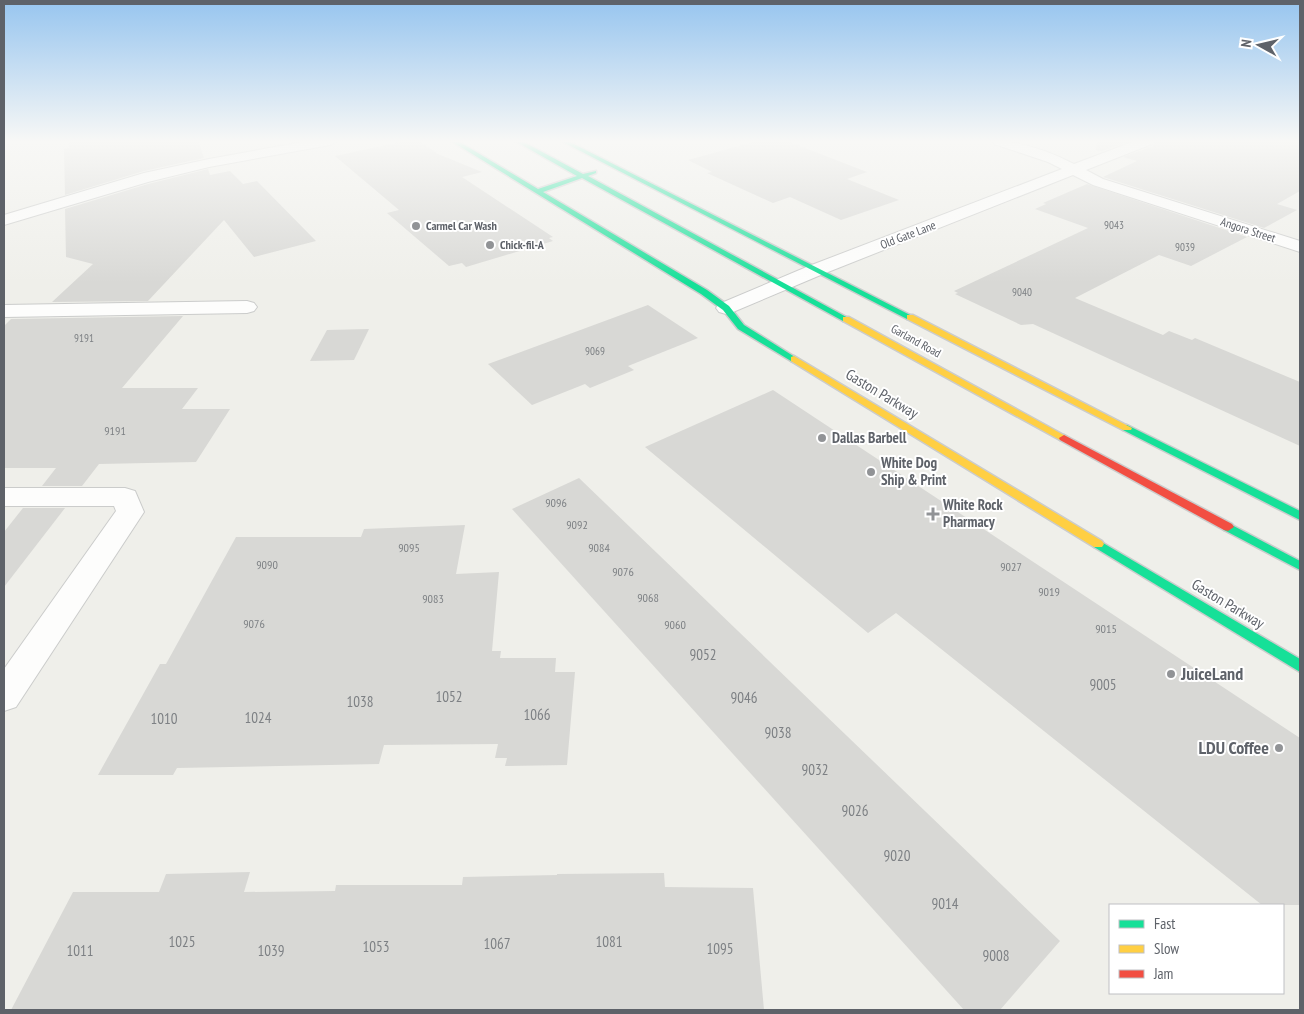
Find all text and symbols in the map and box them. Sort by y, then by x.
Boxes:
north arrow [1234,20,1284,70]
text: N [1237,38,1256,48]
street label: Angora Street [1219,214,1278,246]
street label: Old Gate Lane [878,217,938,252]
place label: Carmel Car Wash [426,218,497,233]
house number: 9043 [1104,218,1124,232]
marker: Carmel Car Wash [410,220,422,232]
place label: Chick-fil-A [500,237,545,252]
marker: Chick-fil-A [484,239,496,251]
house number: 9039 [1175,240,1195,254]
house number: 9040 [1012,285,1032,299]
street label: Garland Road [889,321,944,360]
house number: 9191 [74,331,94,345]
house number: 9069 [585,344,605,358]
street label: Gaston Parkway [842,364,922,423]
house number: 9191 [104,423,126,438]
place label: Dallas Barbell [832,428,907,447]
marker: Dallas Barbell [816,432,828,444]
place label: White Dog Ship & Print [880,453,947,489]
marker: White Dog Ship & Print [865,466,877,478]
house number: 9096 [545,495,567,510]
place label: White Rock Pharmacy [942,495,1004,531]
marker: White Rock Pharmacy [927,508,939,520]
house number: 9092 [566,517,588,532]
house number: 9095 [398,540,420,555]
house number: 9084 [588,540,610,555]
house number: 9090 [256,557,278,572]
house number: 9027 [1000,559,1022,574]
house number: 9076 [612,564,634,579]
street label: Gaston Parkway [1188,574,1268,633]
house number: 9019 [1038,584,1060,599]
house number: 9068 [637,590,659,605]
house number: 9083 [422,591,444,606]
house number: 9076 [243,616,265,631]
house number: 9060 [664,617,686,632]
house number: 9015 [1095,621,1117,636]
house number: 9052 [689,645,717,664]
place label: JuiceLand [1180,662,1243,685]
marker: JuiceLand [1165,668,1177,680]
house number: 9005 [1089,675,1117,694]
house number: 1052 [435,687,463,706]
house number: 9046 [730,688,758,707]
house number: 1038 [346,692,374,711]
house number: 1066 [523,705,551,724]
house number: 1024 [244,708,272,727]
house number: 1010 [150,709,178,728]
house number: 9038 [764,723,792,742]
place label: LDU Coffee [1198,736,1269,759]
marker: LDU Coffee [1273,742,1285,754]
house number: 9032 [801,760,829,779]
house number: 9026 [841,801,869,820]
house number: 9020 [883,846,911,865]
house number: 9014 [931,894,959,913]
legend [1109,904,1284,994]
text: Fast [1154,914,1175,933]
house number: 1025 [168,932,196,951]
house number: 1081 [595,932,623,951]
house number: 1067 [483,934,511,953]
house number: 1053 [362,937,390,956]
house number: 1095 [706,939,734,958]
text: Slow [1154,939,1179,958]
house number: 1011 [66,941,94,960]
house number: 1039 [257,941,285,960]
house number: 9008 [982,946,1010,965]
text: Jam [1153,964,1173,983]

